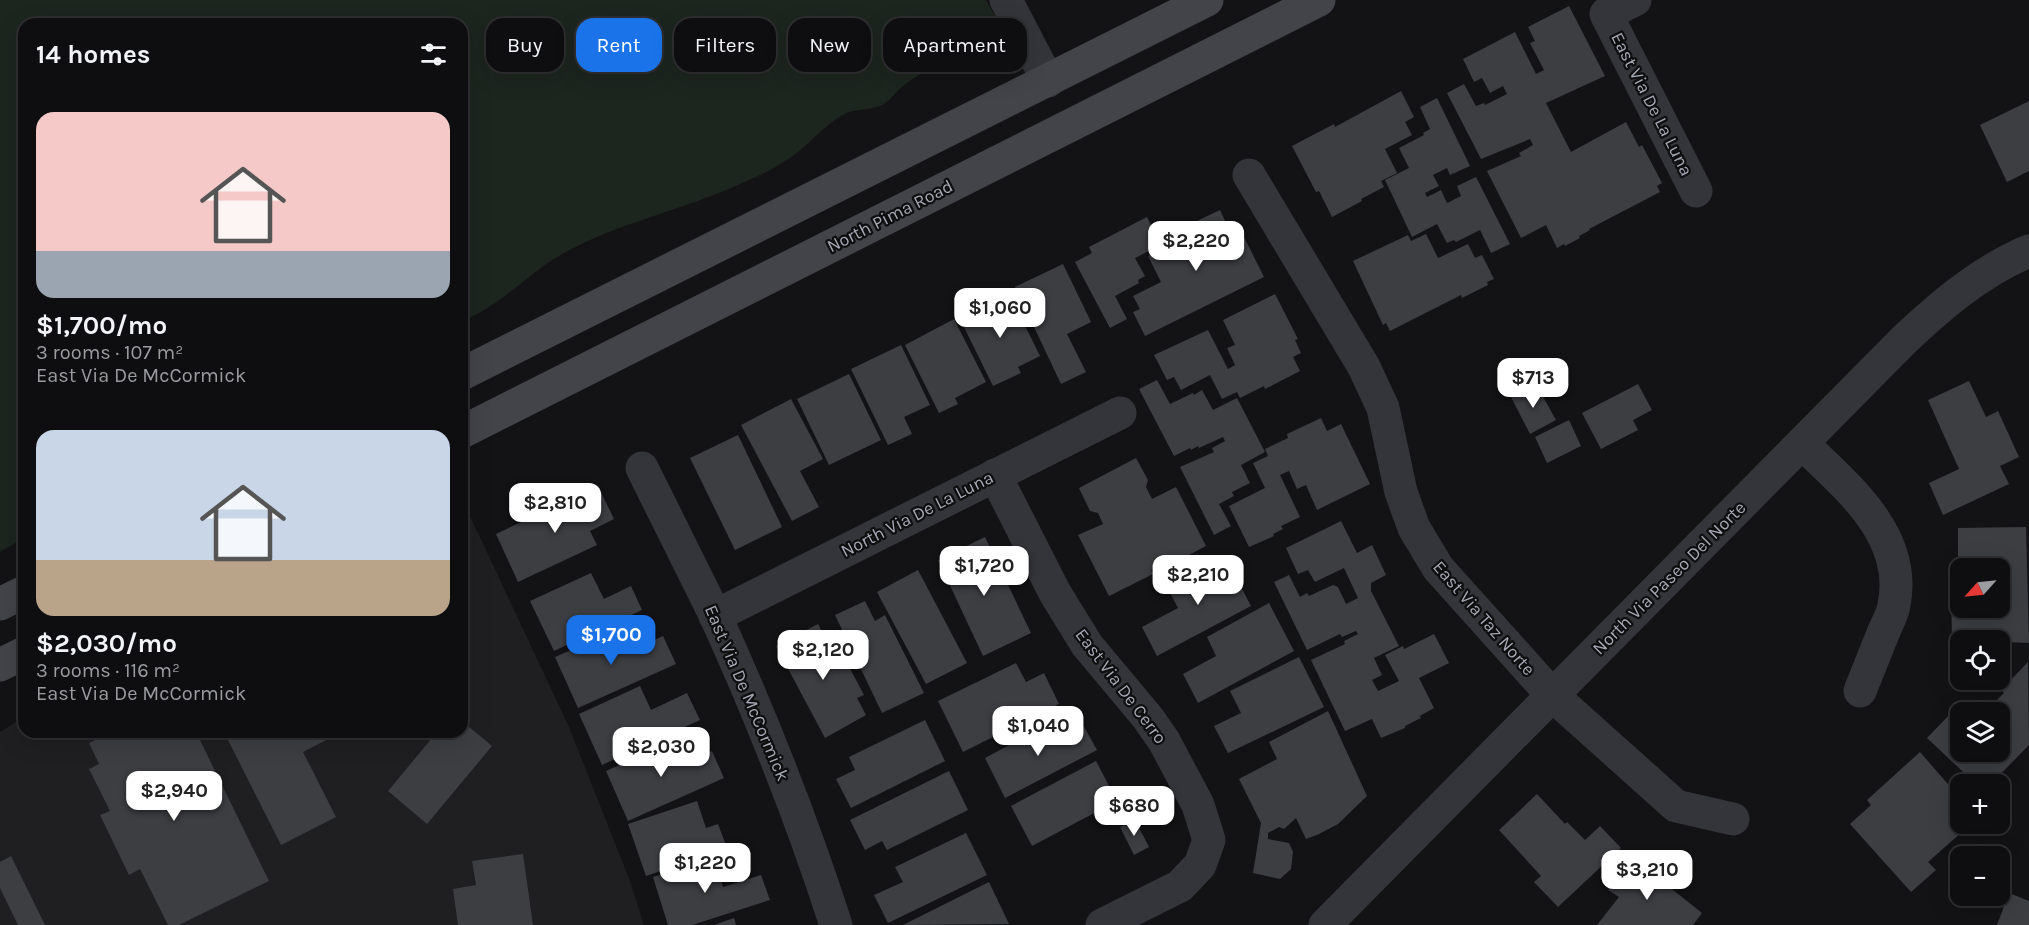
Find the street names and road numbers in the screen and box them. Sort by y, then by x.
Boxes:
street label: East Via De La Luna [1606,28,1698,180]
street label: North Pima Road [823,175,957,257]
street label: North Via De La Luna [837,466,997,562]
street label: North Via Paseo Del Norte [1588,497,1750,659]
street label: East Via Taz Norte [1428,556,1540,680]
street label: East Via De McCormick [700,602,794,784]
street label: East Via De Cerro [1070,624,1172,748]

